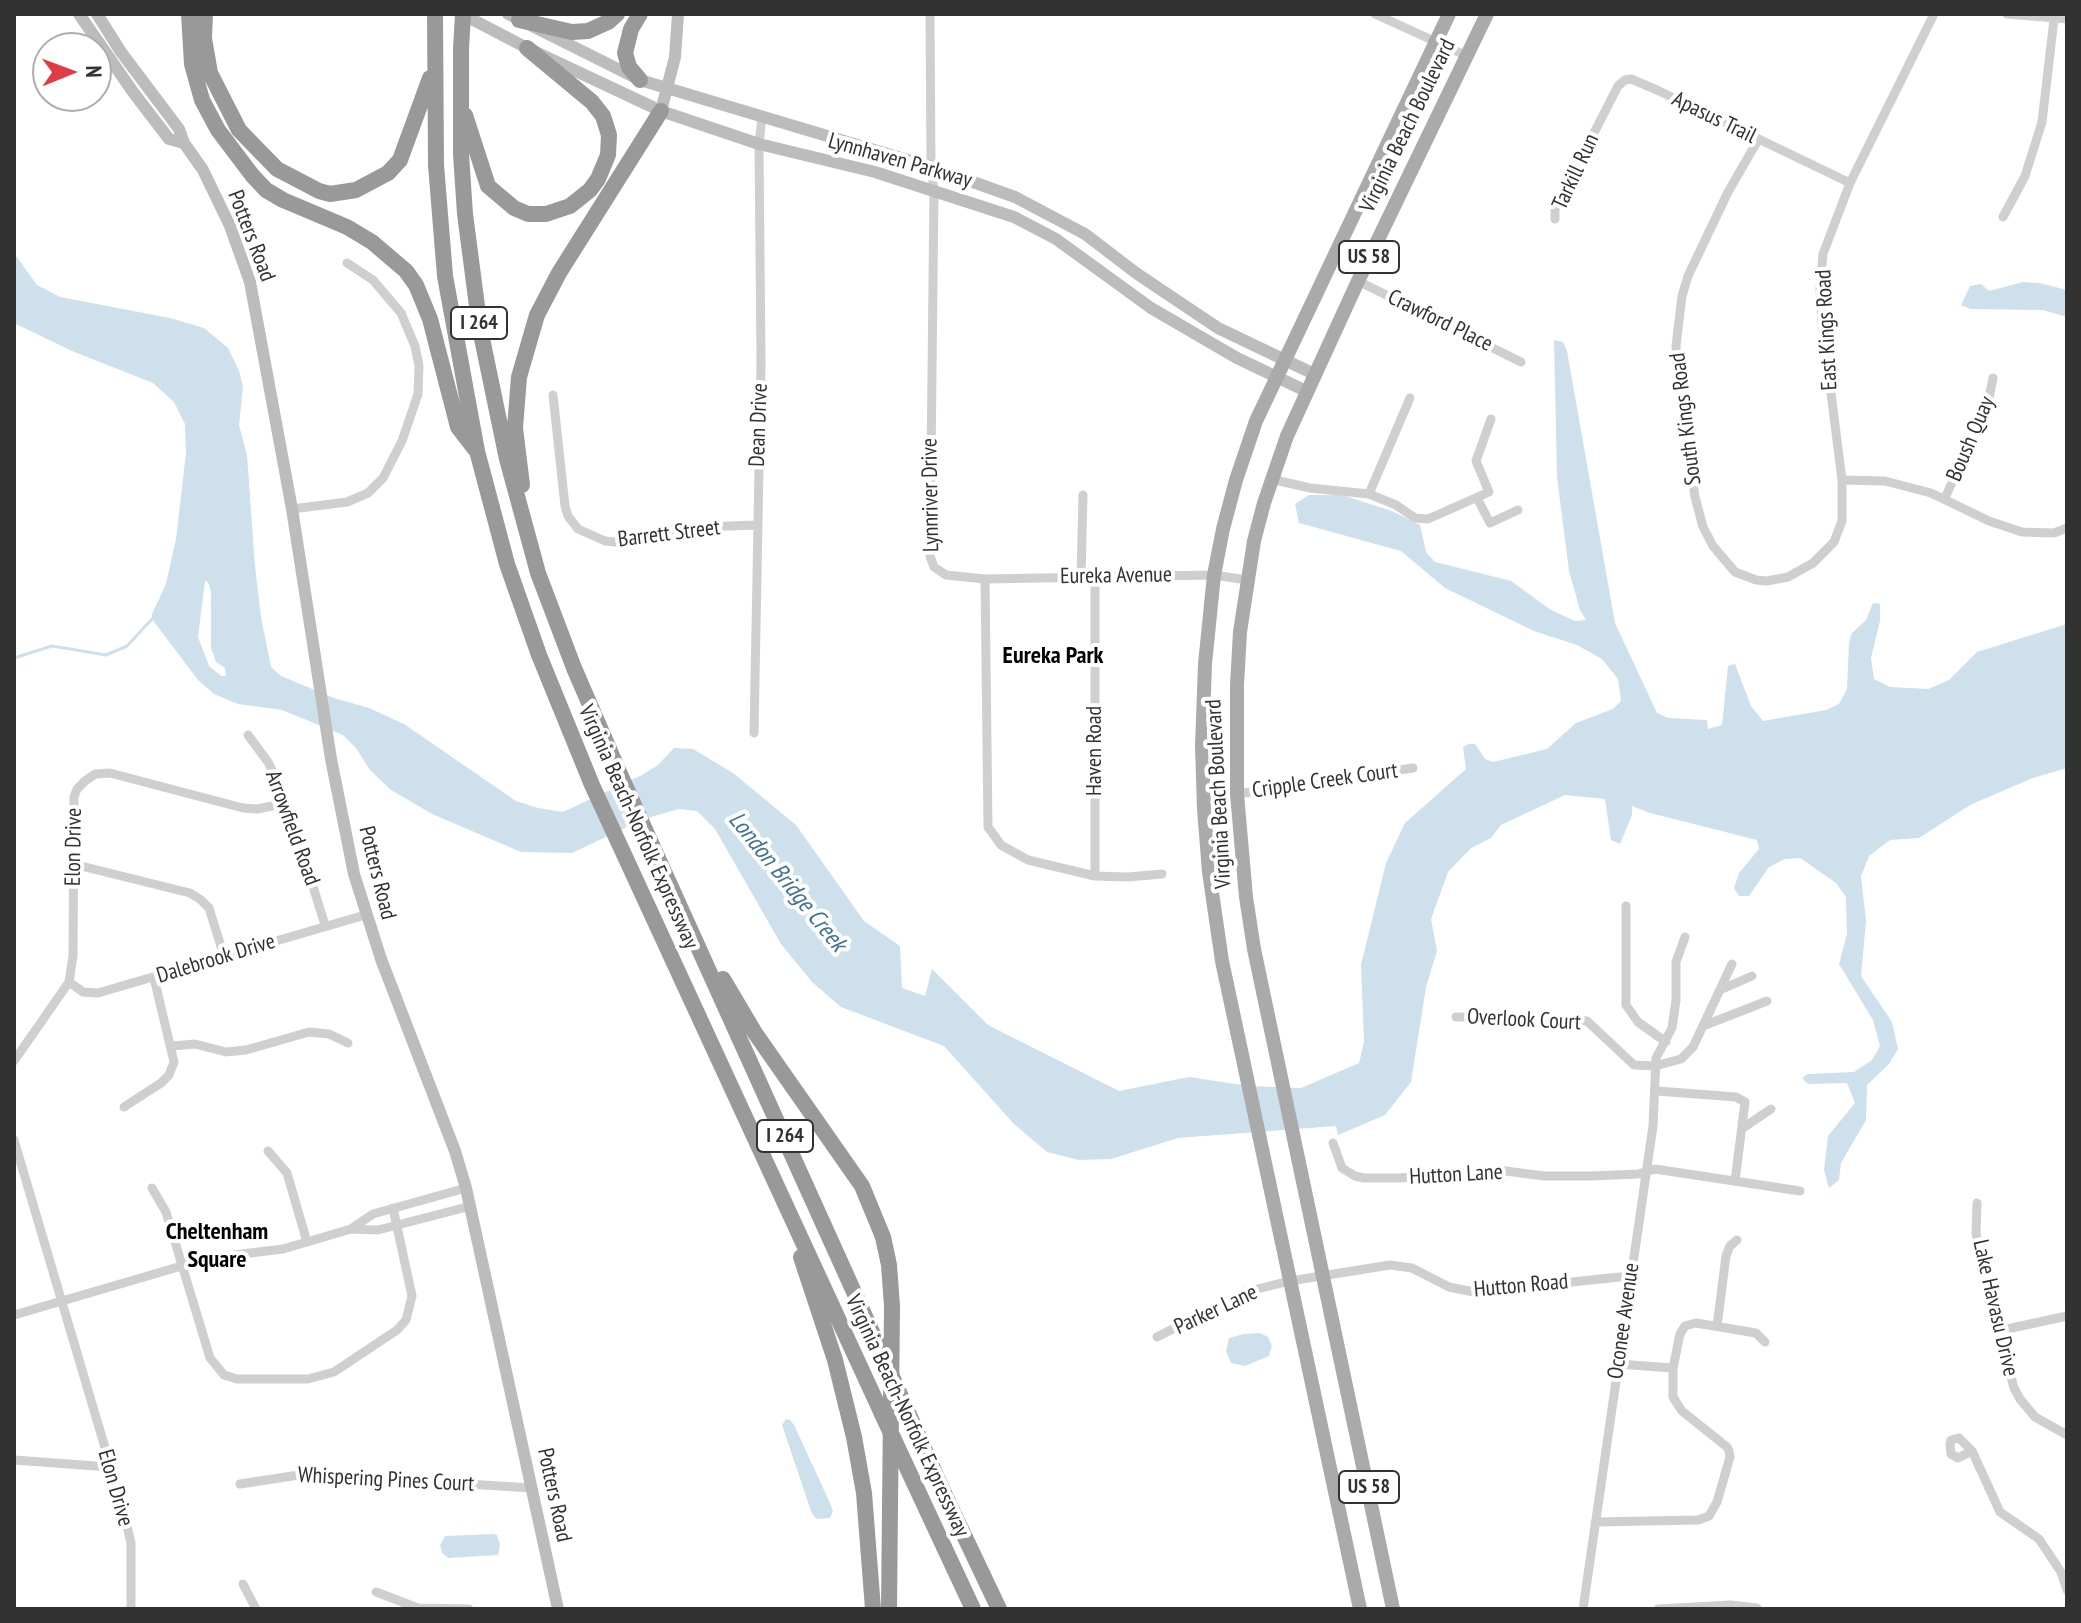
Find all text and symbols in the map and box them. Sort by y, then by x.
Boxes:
north arrow [32,32,112,112]
street label: Virginia Beach Boulevard [1355,35,1461,217]
text: N [80,65,108,78]
street label: Apasus Trail [1668,86,1760,150]
street label: Lynnhaven Parkway [825,128,975,194]
street label: Tarkill Run [1547,130,1605,214]
street label: Potters Road [222,187,280,285]
road number: US 58 [1339,241,1399,273]
street label: East Kings Road [1811,269,1843,391]
street label: Crawford Place [1383,284,1497,358]
road number: I 264 [451,307,507,339]
street label: South Kings Road [1665,351,1707,487]
street label: Dean Drive [744,383,774,467]
street label: Boush Quay [1941,392,2001,486]
street label: Lynnriver Drive [917,438,945,552]
street label: Barrett Street [616,515,722,553]
street label: Eureka Avenue [1060,562,1172,590]
district label: Eureka Park [1003,642,1103,670]
street label: Virginia Beach Boulevard [1201,699,1237,889]
street label: Virginia Beach-Norfolk Expressway [572,701,704,953]
street label: Haven Road [1082,706,1108,796]
street label: Cripple Creek Court [1251,758,1399,804]
street label: Arrowfield Road [259,767,325,889]
water label: London Bridge Creek [722,806,852,958]
street label: Elon Drive [60,808,88,886]
street label: Potters Road [353,823,401,923]
street label: Dalebrook Drive [154,928,278,990]
street label: Overlook Court [1466,1004,1582,1036]
road number: I 264 [757,1120,813,1152]
street label: Hutton Lane [1409,1159,1503,1191]
district label: Cheltenham Square [166,1218,268,1274]
street label: Lake Havasu Drive [1966,1237,2024,1379]
street label: Oconee Avenue [1603,1261,1645,1381]
street label: Hutton Road [1473,1269,1569,1303]
street label: Parker Lane [1170,1279,1262,1341]
street label: Virginia Beach-Norfolk Expressway [839,1291,975,1541]
street label: Potters Road [531,1446,577,1544]
street label: Elon Drive [92,1447,138,1529]
street label: Whispering Pines Court [297,1462,475,1498]
road number: US 58 [1339,1471,1399,1503]

